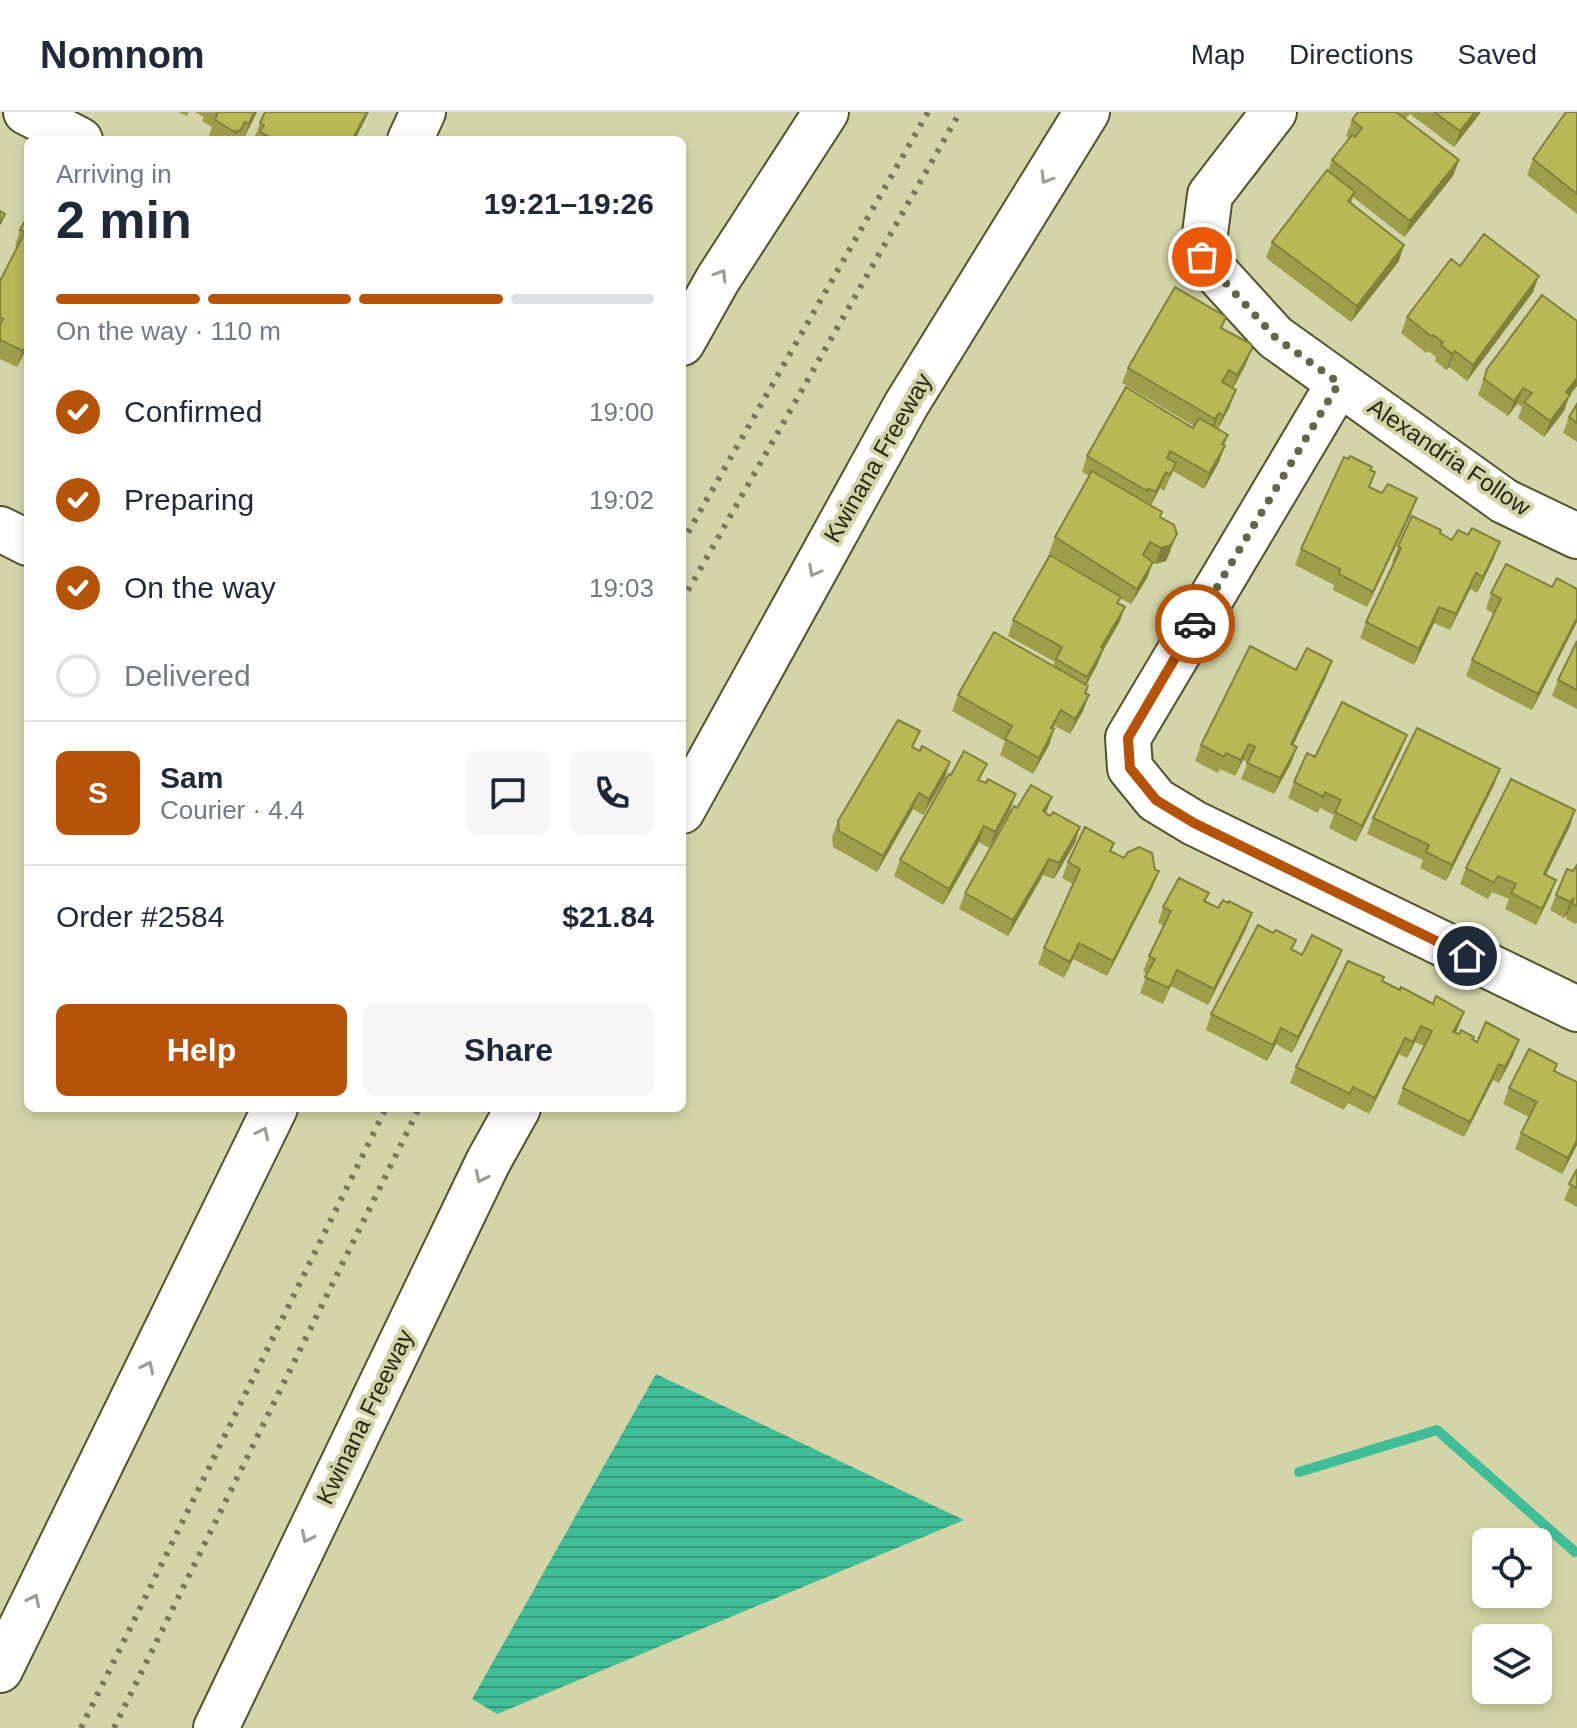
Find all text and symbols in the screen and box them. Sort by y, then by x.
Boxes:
text: Nomnom [40,34,205,76]
text: Map [1191,39,1245,70]
text: Directions [1289,39,1414,70]
text: Saved [1458,39,1537,70]
text: Arriving in [56,159,172,189]
one-way arrow [1040,169,1056,184]
text: 19:21–19:26 [484,187,654,220]
text: 2 min [56,191,192,249]
pin [1168,223,1236,291]
icon: bag [1180,235,1224,279]
one-way arrow [711,269,726,284]
text: On the way · 110 m [56,316,281,346]
street label: Kwinana Freeway [818,368,937,547]
icon: check [56,390,100,434]
street label: Alexandria Follow [1363,392,1536,521]
text: Confirmed [124,395,262,428]
text: 19:00 [589,397,654,427]
icon: check [56,478,100,522]
text: Preparing [124,483,254,516]
text: 19:02 [589,485,654,515]
one-way arrow [809,563,824,577]
icon: check [56,566,100,610]
text: On the way [124,571,276,604]
text: 19:03 [589,573,654,603]
courier [1155,584,1235,664]
icon: car [1173,602,1217,646]
text: Delivered [124,659,251,692]
button: chat [466,751,550,835]
button: phone [570,751,654,835]
text: Sam [160,761,223,794]
text: S [88,776,108,809]
text: Courier · 4.4 [160,795,305,825]
text: Order #2584 [56,900,224,933]
text: $21.84 [562,900,654,933]
pin [1433,922,1501,990]
icon: home [1445,934,1489,978]
button: Help [56,1004,347,1096]
button: Share [363,1004,654,1096]
one-way arrow [253,1127,269,1141]
one-way arrow [475,1168,491,1183]
street label: Kwinana Freeway [311,1325,418,1508]
one-way arrow [139,1360,154,1375]
map controls [1472,1528,1552,1704]
button: locate [1472,1528,1552,1608]
one-way arrow [301,1529,317,1543]
one-way arrow [24,1594,40,1609]
button: layers [1472,1624,1552,1704]

